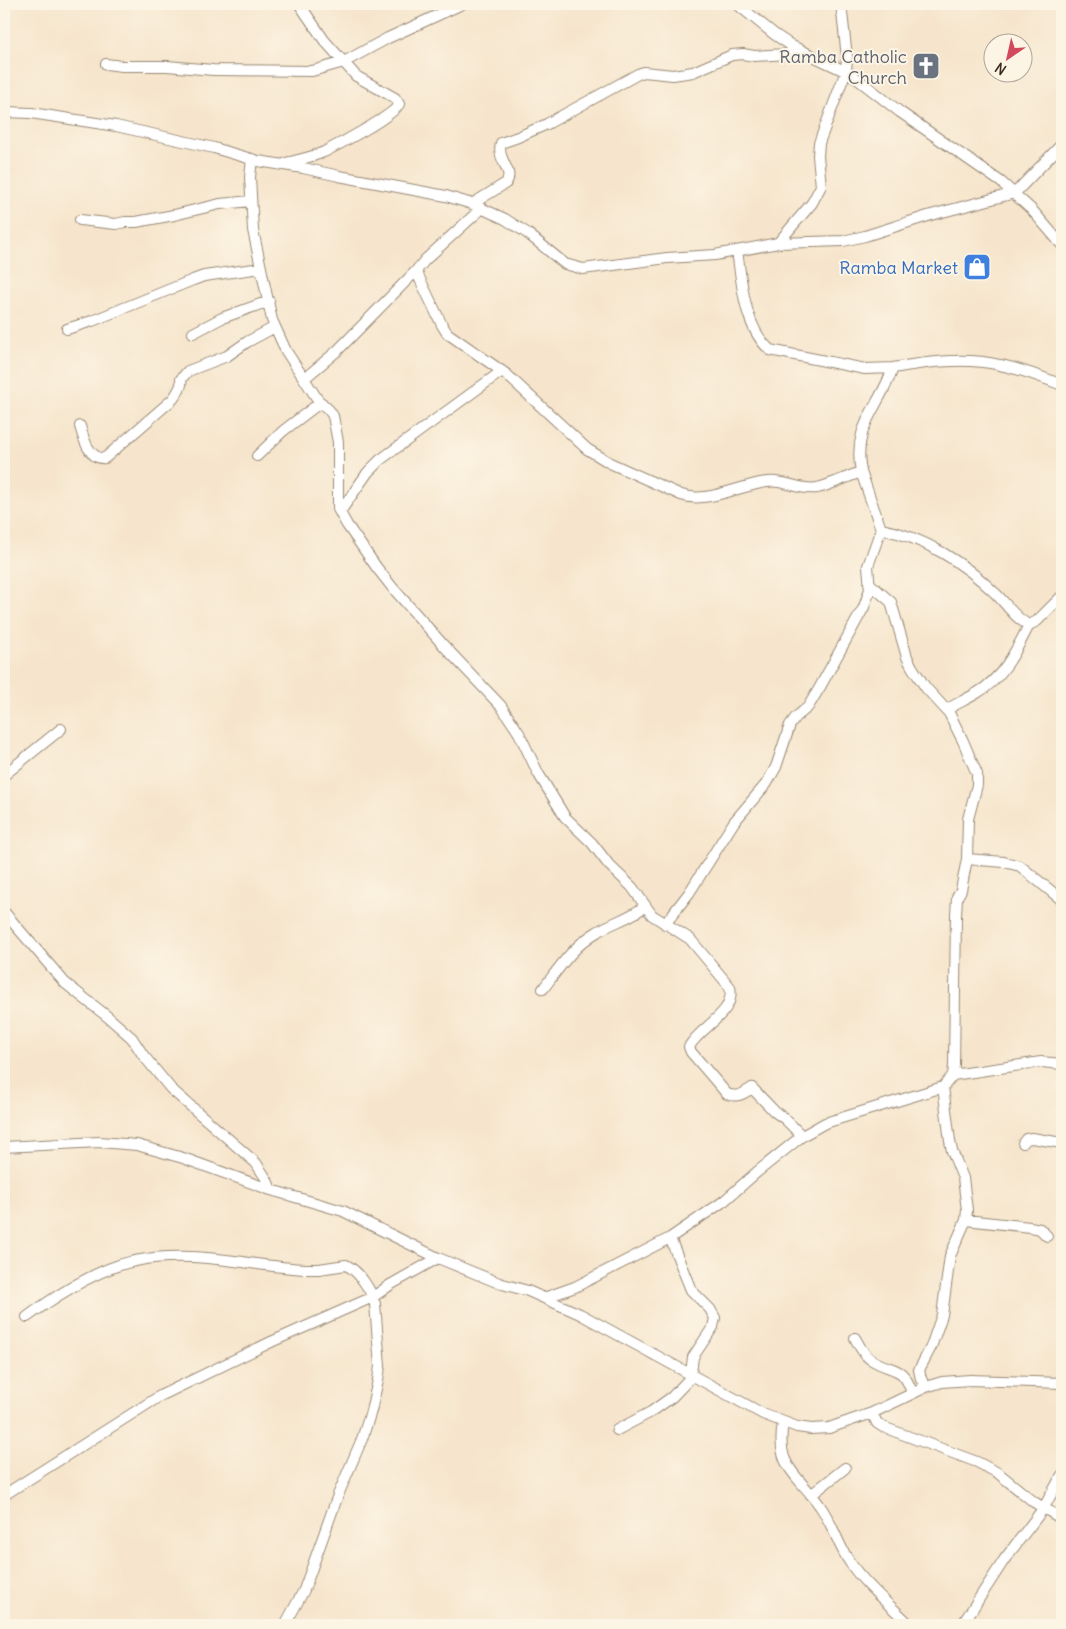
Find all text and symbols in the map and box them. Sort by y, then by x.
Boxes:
north arrow [984,32,1034,82]
place label: Ramba Catholic Church [779,45,907,89]
church icon: Ramba Catholic Church [911,51,941,81]
text: N [992,59,1010,79]
shop icon: Ramba Market [962,252,992,282]
place label: Ramba Market [839,256,958,279]

